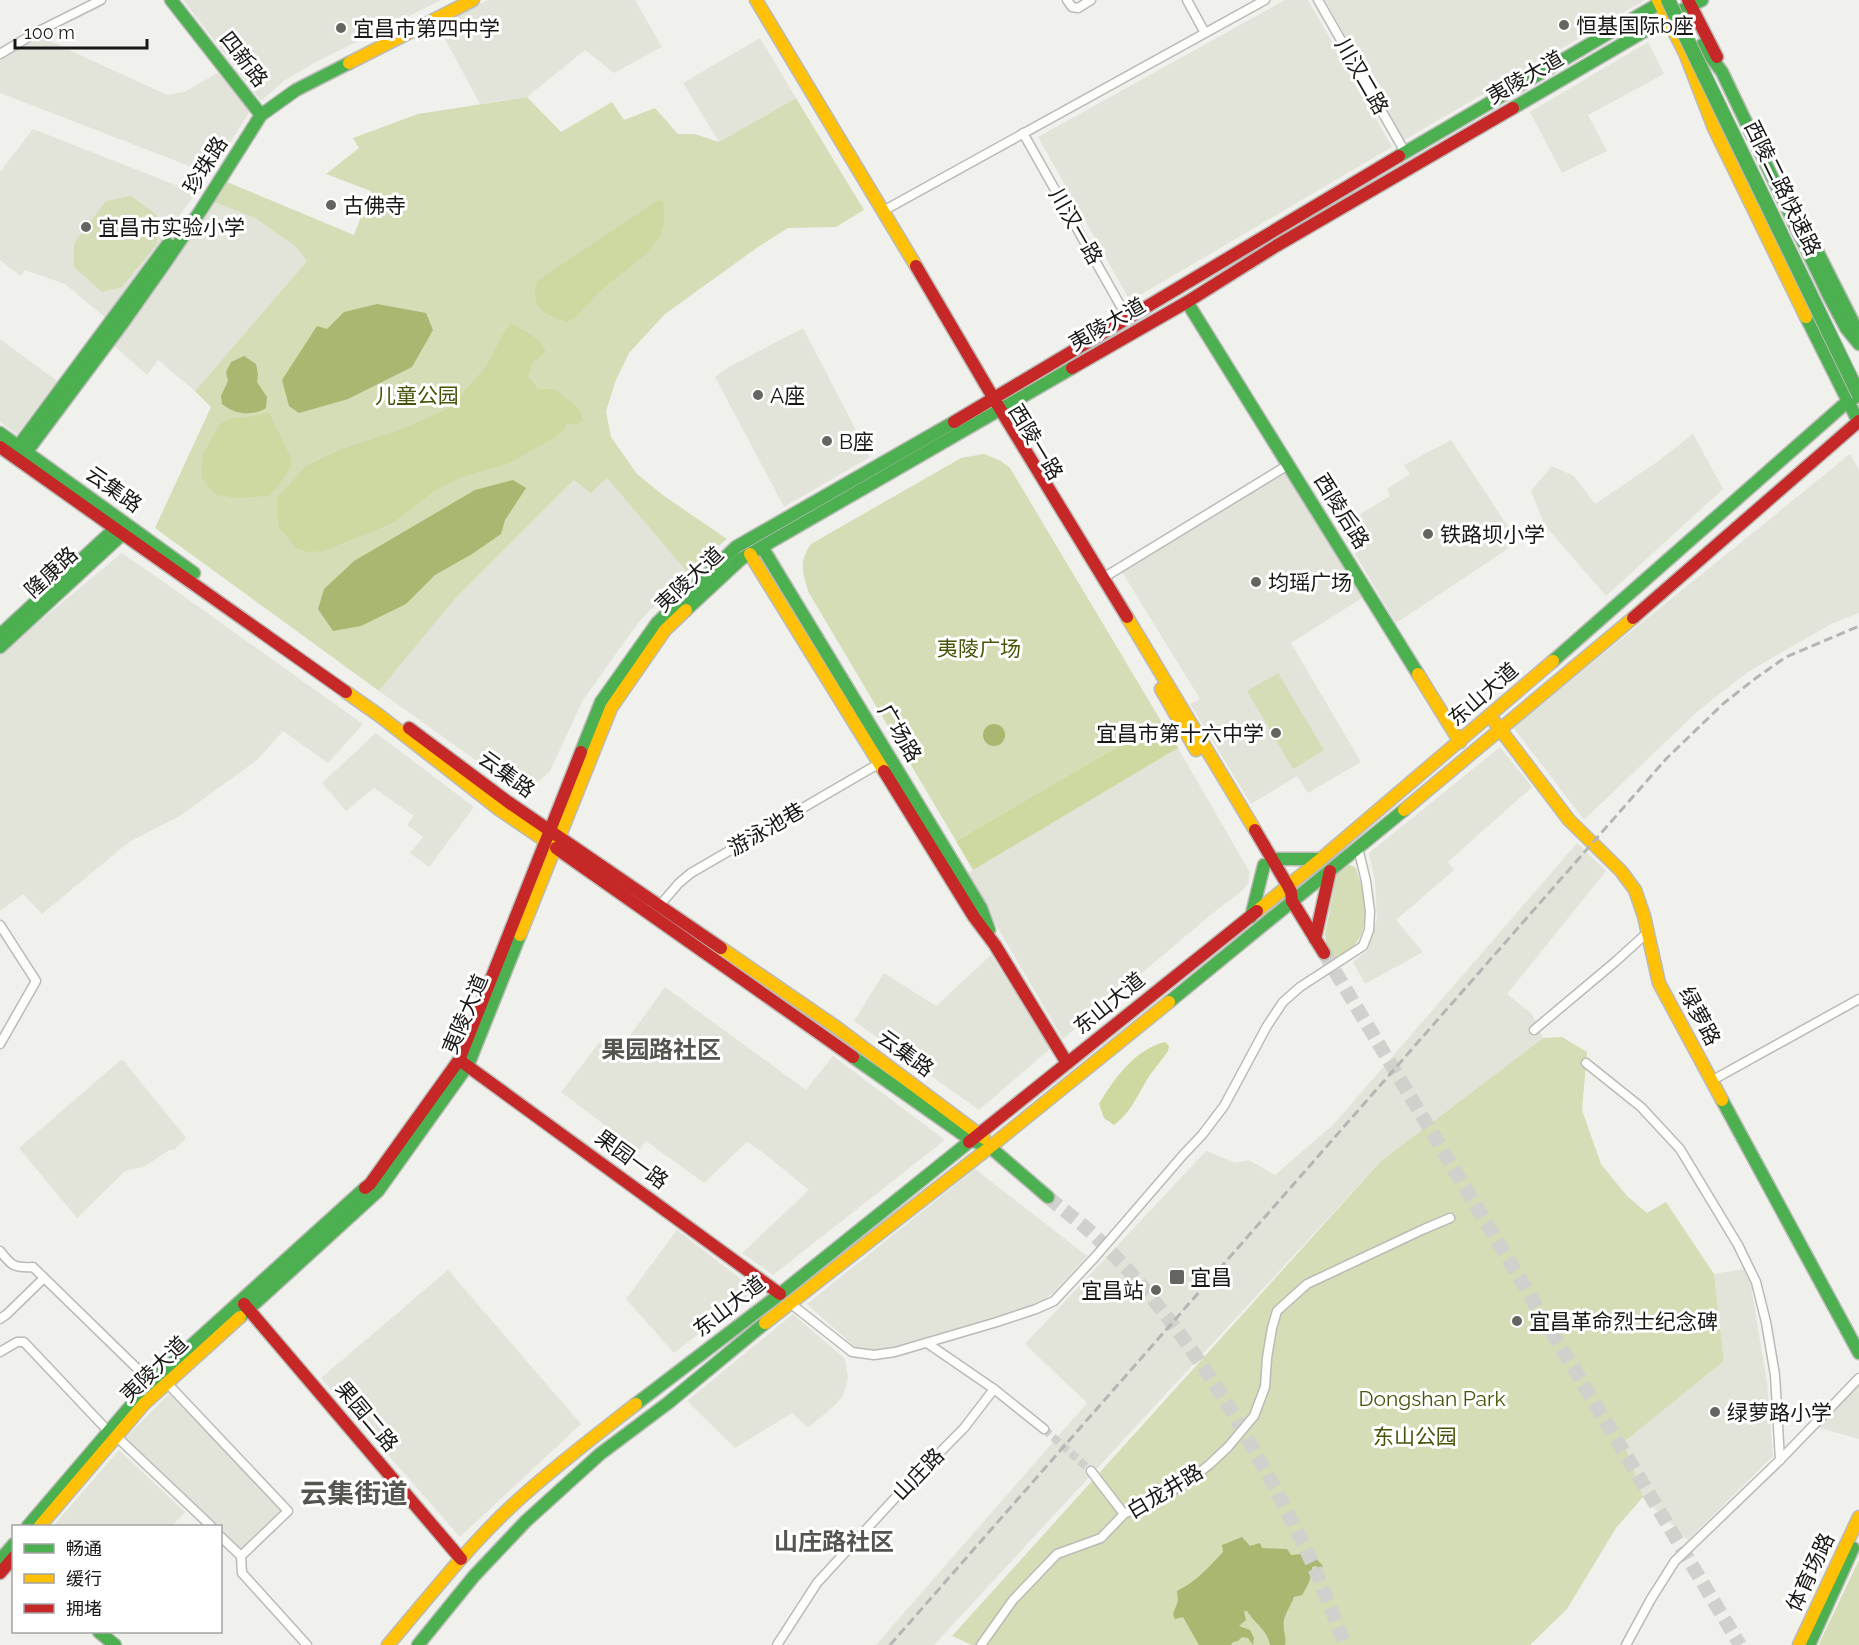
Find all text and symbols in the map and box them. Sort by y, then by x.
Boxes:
scale bar [15,12,147,50]
place label: 恒基国际b座 [1576,13,1694,38]
place label: 宜昌市第四中学 [353,16,500,41]
marker: 恒基国际b座 [1557,18,1571,32]
marker: 宜昌市第四中学 [334,21,348,35]
text: 100 m [24,22,75,43]
street label: 四新路 [215,26,273,92]
street label: 川汉二路 [1330,33,1394,119]
street label: 夷陵大道 [1482,45,1568,109]
street label: 西陵二路快速路 [1740,116,1826,260]
street label: 珍珠路 [178,132,232,198]
street label: 川汉一路 [1044,183,1108,269]
place label: 古佛寺 [343,193,406,218]
marker: 古佛寺 [324,198,338,212]
place label: 宜昌市实验小学 [98,215,245,240]
marker: 宜昌市实验小学 [79,220,93,234]
street label: 夷陵大道 [1064,292,1150,356]
park label: 儿童公园 [375,383,459,408]
place label: A座 [770,383,805,408]
marker: A座 [751,388,765,402]
street label: 西陵一路 [1004,400,1068,484]
place label: B座 [839,429,874,454]
marker: B座 [820,434,834,448]
street label: 云集路 [81,461,147,517]
street label: 西陵后路 [1309,469,1375,553]
place label: 铁路坝小学 [1440,522,1545,547]
marker: 铁路坝小学 [1421,527,1435,541]
street label: 隆康路 [19,541,83,603]
street label: 夷陵大道 [650,541,728,617]
place label: 均瑶广场 [1268,570,1352,595]
marker: 均瑶广场 [1249,575,1263,589]
park label: 夷陵广场 [937,636,1021,661]
street label: 东山大道 [1443,657,1523,731]
street label: 广场路 [873,700,927,766]
place label: 宜昌市第十六中学 [1096,721,1264,746]
marker: 宜昌市第十六中学 [1269,726,1283,740]
street label: 云集路 [474,745,540,803]
street label: 游泳池巷 [723,797,809,861]
street label: 东山大道 [1068,967,1150,1039]
street label: 夷陵大道 [437,970,493,1058]
street label: 绿萝路 [1674,982,1726,1050]
street label: 云集路 [873,1024,939,1082]
district label: 果园路社区 [601,1035,721,1064]
street label: 果园一路 [591,1124,673,1194]
place label: 宜昌 [1190,1265,1232,1290]
marker: 宜昌 [1168,1268,1186,1286]
street label: 东山大道 [688,1270,770,1342]
place label: 宜昌站 [1081,1278,1144,1303]
marker: 宜昌站 [1149,1283,1163,1297]
place label: 宜昌革命烈士纪念碑 [1529,1309,1718,1334]
marker: 宜昌革命烈士纪念碑 [1510,1314,1524,1328]
street label: 夷陵大道 [115,1331,193,1407]
street label: 果园二路 [330,1376,404,1456]
park label: Dongshan Park [1358,1386,1506,1411]
place label: 绿萝路小学 [1727,1400,1832,1425]
marker: 绿萝路小学 [1708,1405,1722,1419]
park label: 东山公园 [1373,1424,1457,1449]
street label: 山庄路 [887,1443,949,1505]
street label: 白龙井路 [1123,1459,1207,1523]
district label: 云集街道 [300,1478,408,1509]
legend [12,1525,222,1633]
district label: 山庄路社区 [774,1527,894,1556]
street label: 体育场路 [1781,1529,1839,1615]
text: 畅通 [66,1538,102,1559]
text: 缓行 [66,1568,102,1589]
text: 拥堵 [66,1598,102,1619]

